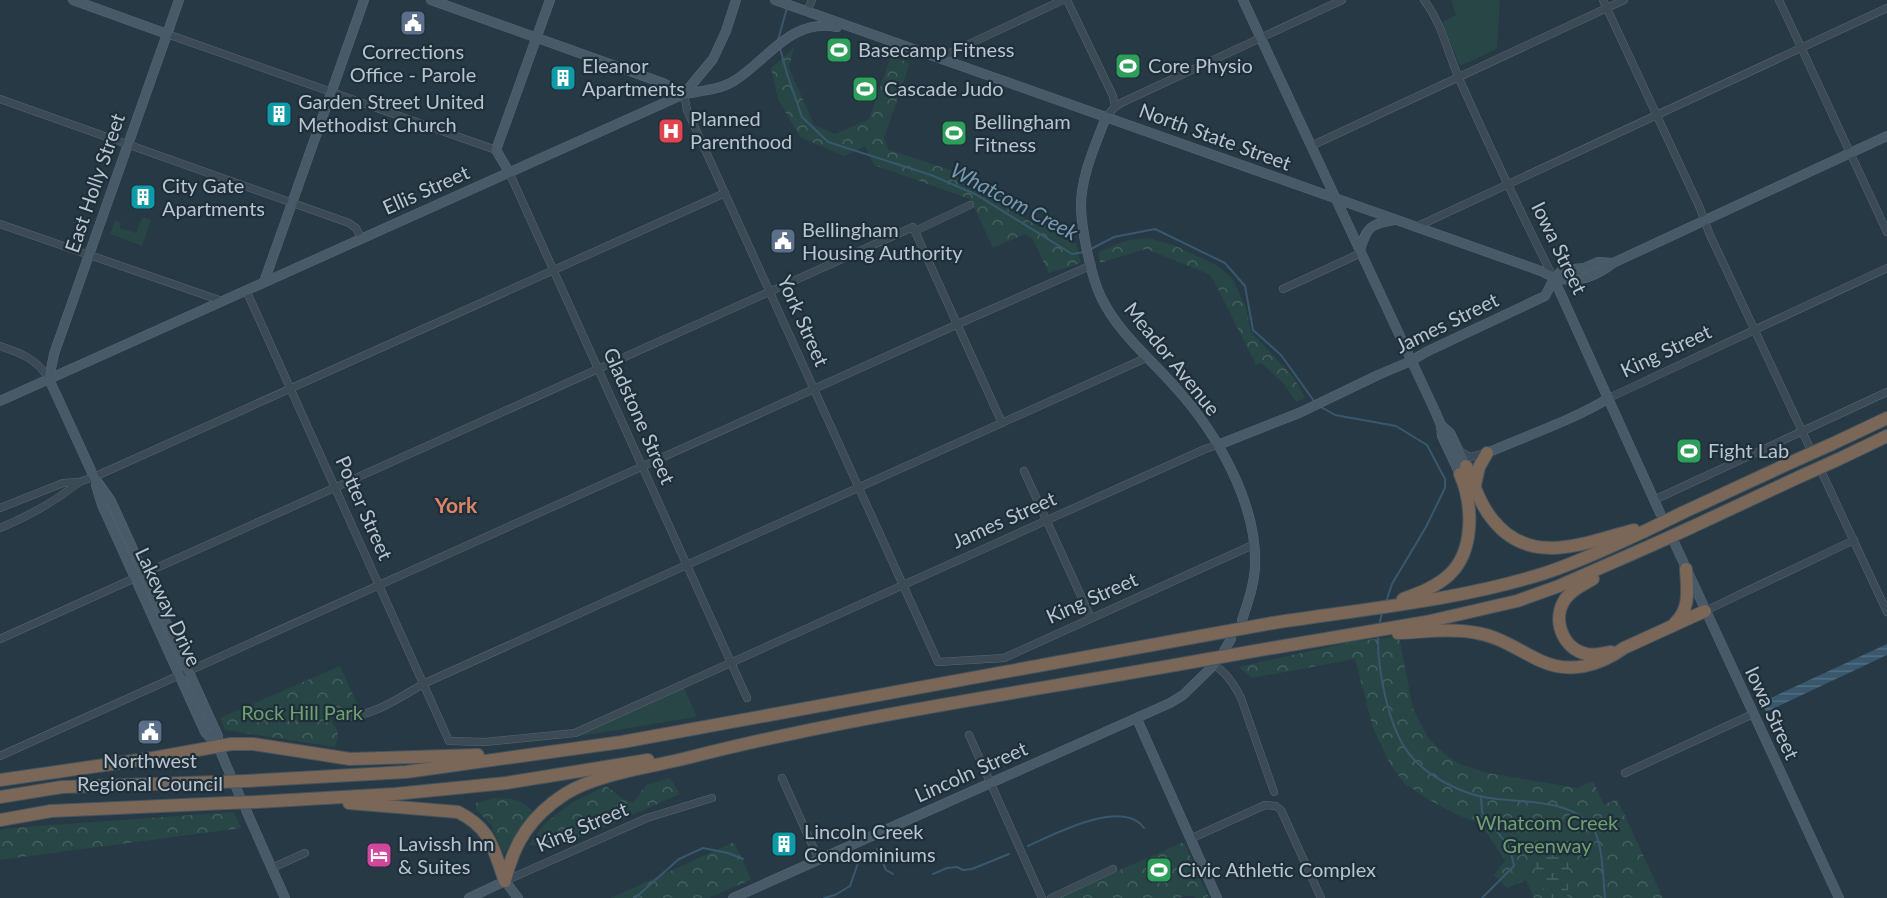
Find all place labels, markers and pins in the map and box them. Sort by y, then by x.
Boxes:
public building icon: Corrections Office - Parole [398,8,428,38]
sports icon: Basecamp Fitness [824,35,854,65]
place label: Basecamp Fitness [858,37,1014,61]
place label: Corrections Office - Parole [350,39,476,86]
sports icon: Core Physio [1113,51,1143,81]
place label: Eleanor Apartments [582,53,685,100]
place label: Core Physio [1148,53,1253,77]
building icon: Eleanor Apartments [548,63,578,93]
sports icon: Cascade Judo [850,74,880,104]
place label: Cascade Judo [884,76,1004,100]
place label: Garden Street United Methodist Church [298,89,484,136]
building icon: Garden Street United Methodist Church [264,99,294,129]
place label: Planned Parenthood [690,106,792,153]
place label: Bellingham Fitness [974,109,1071,156]
hospital icon: Planned Parenthood [656,116,686,146]
sports icon: Bellingham Fitness [939,118,969,148]
place label: City Gate Apartments [162,173,265,220]
building icon: City Gate Apartments [128,182,158,212]
place label: Bellingham Housing Authority [802,217,963,264]
public building icon: Bellingham Housing Authority [768,226,798,256]
sports icon: Fight Lab [1674,436,1704,466]
place label: Fight Lab [1708,438,1789,462]
public building icon: Northwest Regional Council [135,717,165,747]
place label: Northwest Regional Council [77,748,223,795]
place label: Lincoln Creek Condominiums [804,819,936,866]
building icon: Lincoln Creek Condominiums [769,829,799,859]
place label: Lavissh Inn & Suites [398,831,495,878]
hotel icon: Lavissh Inn & Suites [364,840,394,870]
sports icon: Civic Athletic Complex [1144,855,1174,885]
place label: Civic Athletic Complex [1178,857,1376,881]

